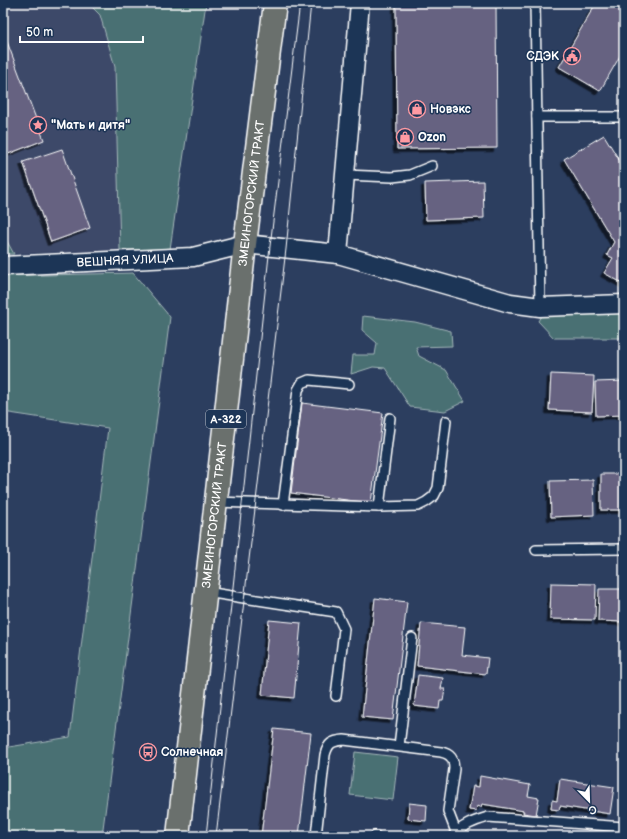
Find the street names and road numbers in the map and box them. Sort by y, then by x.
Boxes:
street label: ЗМЕИНОГОРСКИЙ ТРАКТ [236,119,268,267]
street label: ВЕШНЯЯ УЛИЦА [76,251,174,271]
road number: А-322 [206,410,246,428]
street label: ЗМЕИНОГОРСКИЙ ТРАКТ [199,441,231,589]

